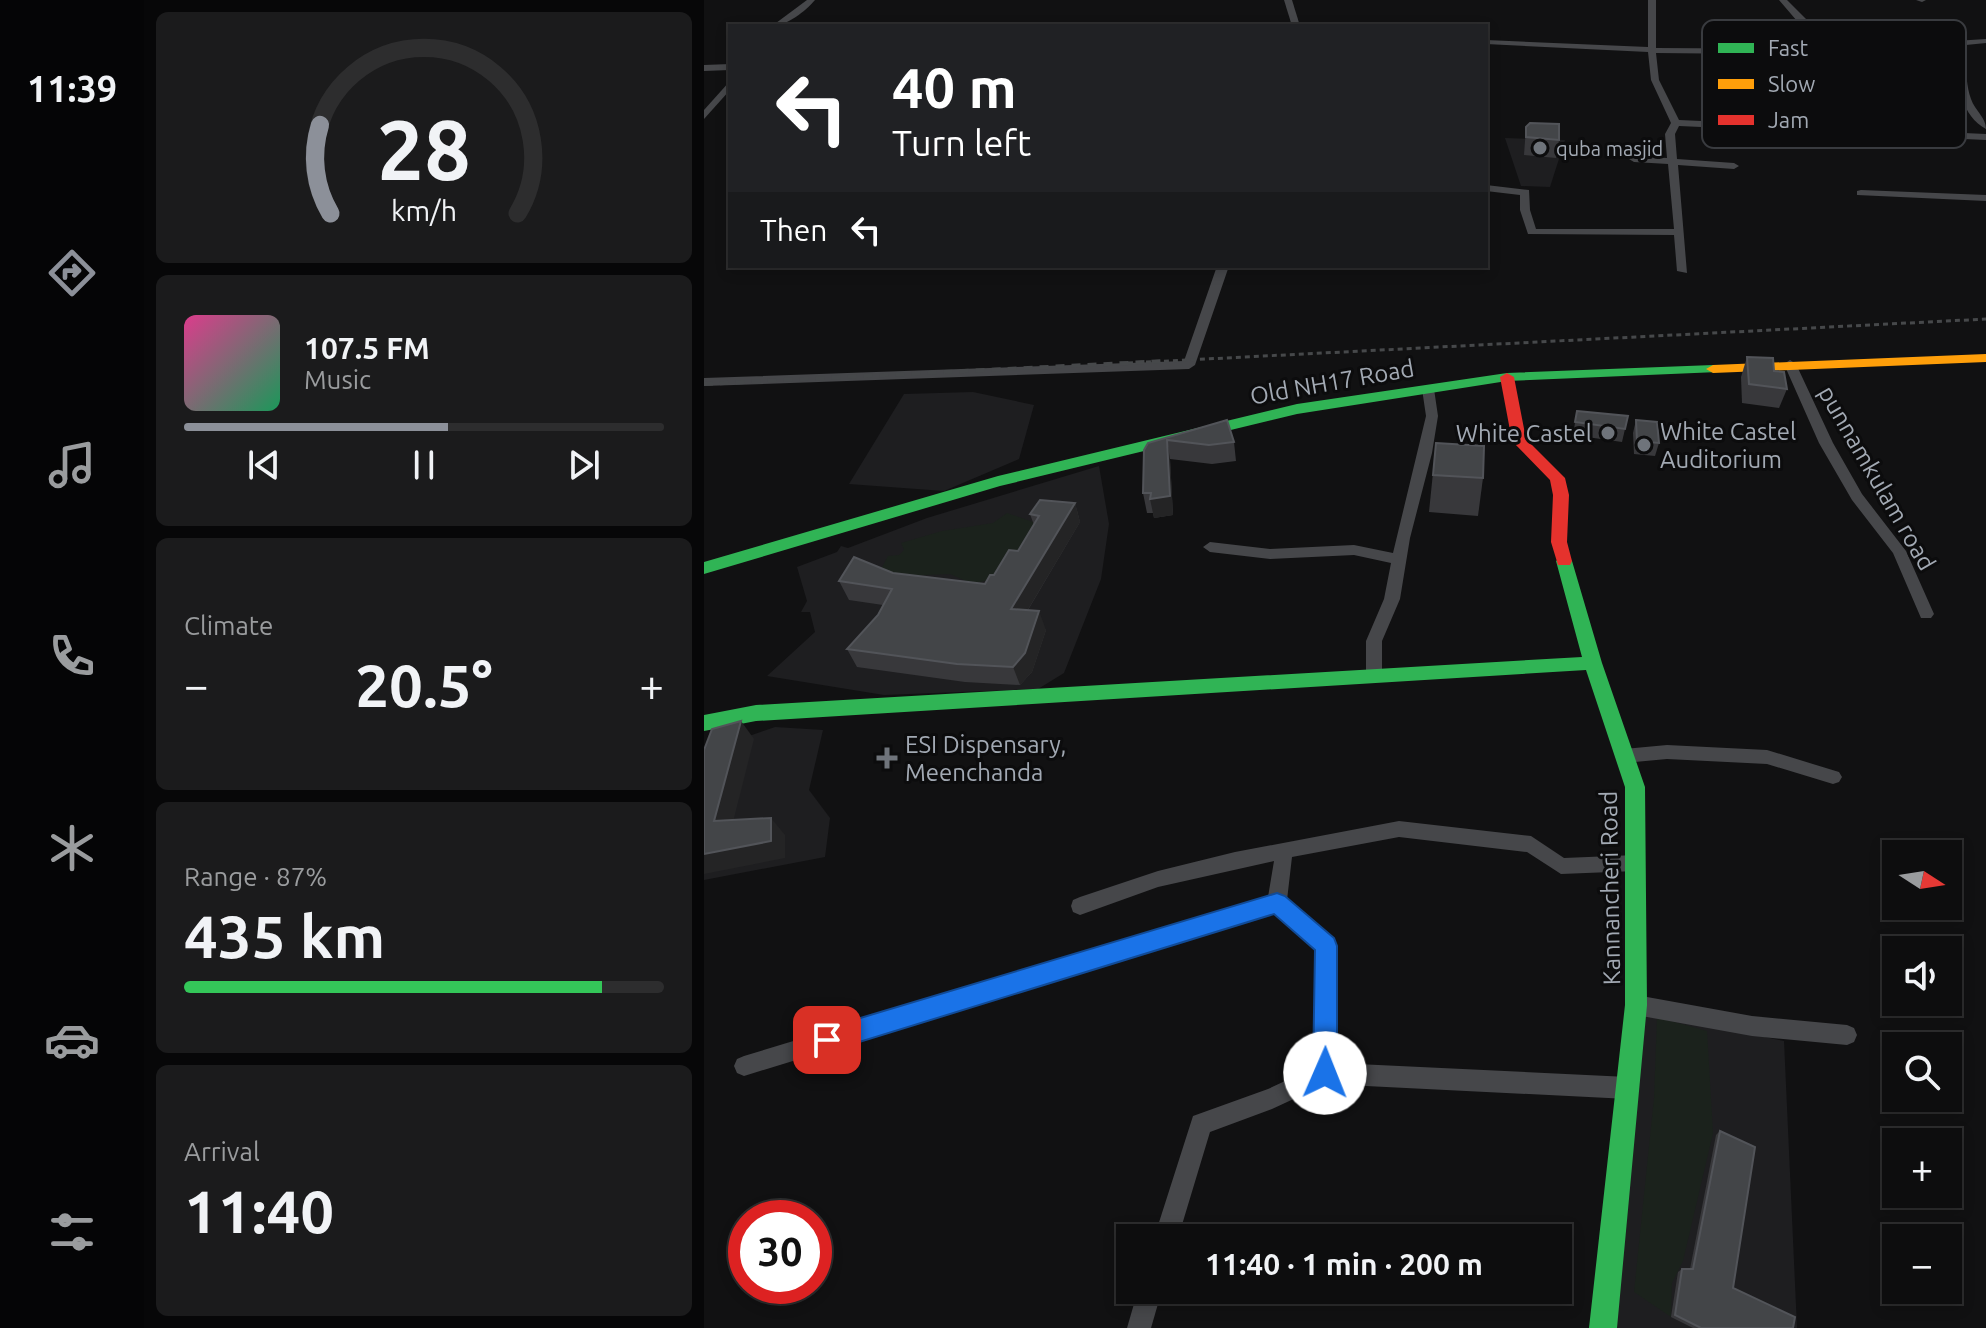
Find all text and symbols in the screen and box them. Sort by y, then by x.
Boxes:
legend [1702,20,1966,148]
text: Fast [1768,35,1809,60]
icon: left [760,56,864,160]
text: 40 m [892,56,1017,119]
text: 11:39 [27,68,117,109]
text: Slow [1768,71,1815,96]
text: 28 [377,101,471,195]
text: Jam [1768,107,1809,132]
text: Turn left [892,122,1031,163]
place label: quba masjid [1556,137,1663,160]
marker: quba masjid [1531,139,1549,157]
text: km/h [391,194,457,226]
icon: left [844,208,888,252]
text: Then [760,213,828,247]
icon: directions [44,245,100,301]
text: 107.5 FM [304,331,430,365]
street label: Old NH17 Road [1248,354,1416,410]
text: Music [304,365,371,394]
street label: punnamkulam road [1813,381,1941,575]
place label: White Castel Auditorium [1660,418,1796,473]
place label: White Castel [1456,420,1592,447]
marker: White Castel [1599,424,1617,442]
marker: White Castel Auditorium [1635,436,1653,454]
icon: music [44,437,100,493]
icon: previous [242,443,286,487]
icon: pause [402,443,446,487]
icon: next [562,443,606,487]
text: Climate [184,611,273,640]
icon: phone [44,628,100,684]
text: 20.5° [355,651,493,718]
text: − [184,660,209,709]
text: + [639,660,664,709]
place label: ESI Dispensary, Meenchanda [905,731,1066,786]
marker: ESI Dispensary, Meenchanda [876,747,898,769]
street label: Kannancheri Road [1595,791,1625,985]
icon: climate [44,820,100,876]
north arrow [1882,840,1962,920]
map controls [1882,840,1962,1304]
text: Range · 87% [184,862,327,891]
text: 435 km [184,902,385,969]
button: sound [1882,936,1962,1016]
pin [793,1006,861,1074]
icon: car [44,1012,100,1068]
icon: arrive [805,1018,849,1062]
position arrow [1283,1031,1367,1115]
button: search [1882,1032,1962,1112]
button: + [1882,1128,1962,1208]
text: Arrival [184,1137,260,1166]
text: 11:40 [184,1177,334,1244]
speed limit sign: 30 [728,1200,832,1304]
icon: filters [44,1204,100,1260]
button: − [1882,1224,1962,1304]
text: 11:40 · 1 min · 200 m [1205,1247,1483,1281]

